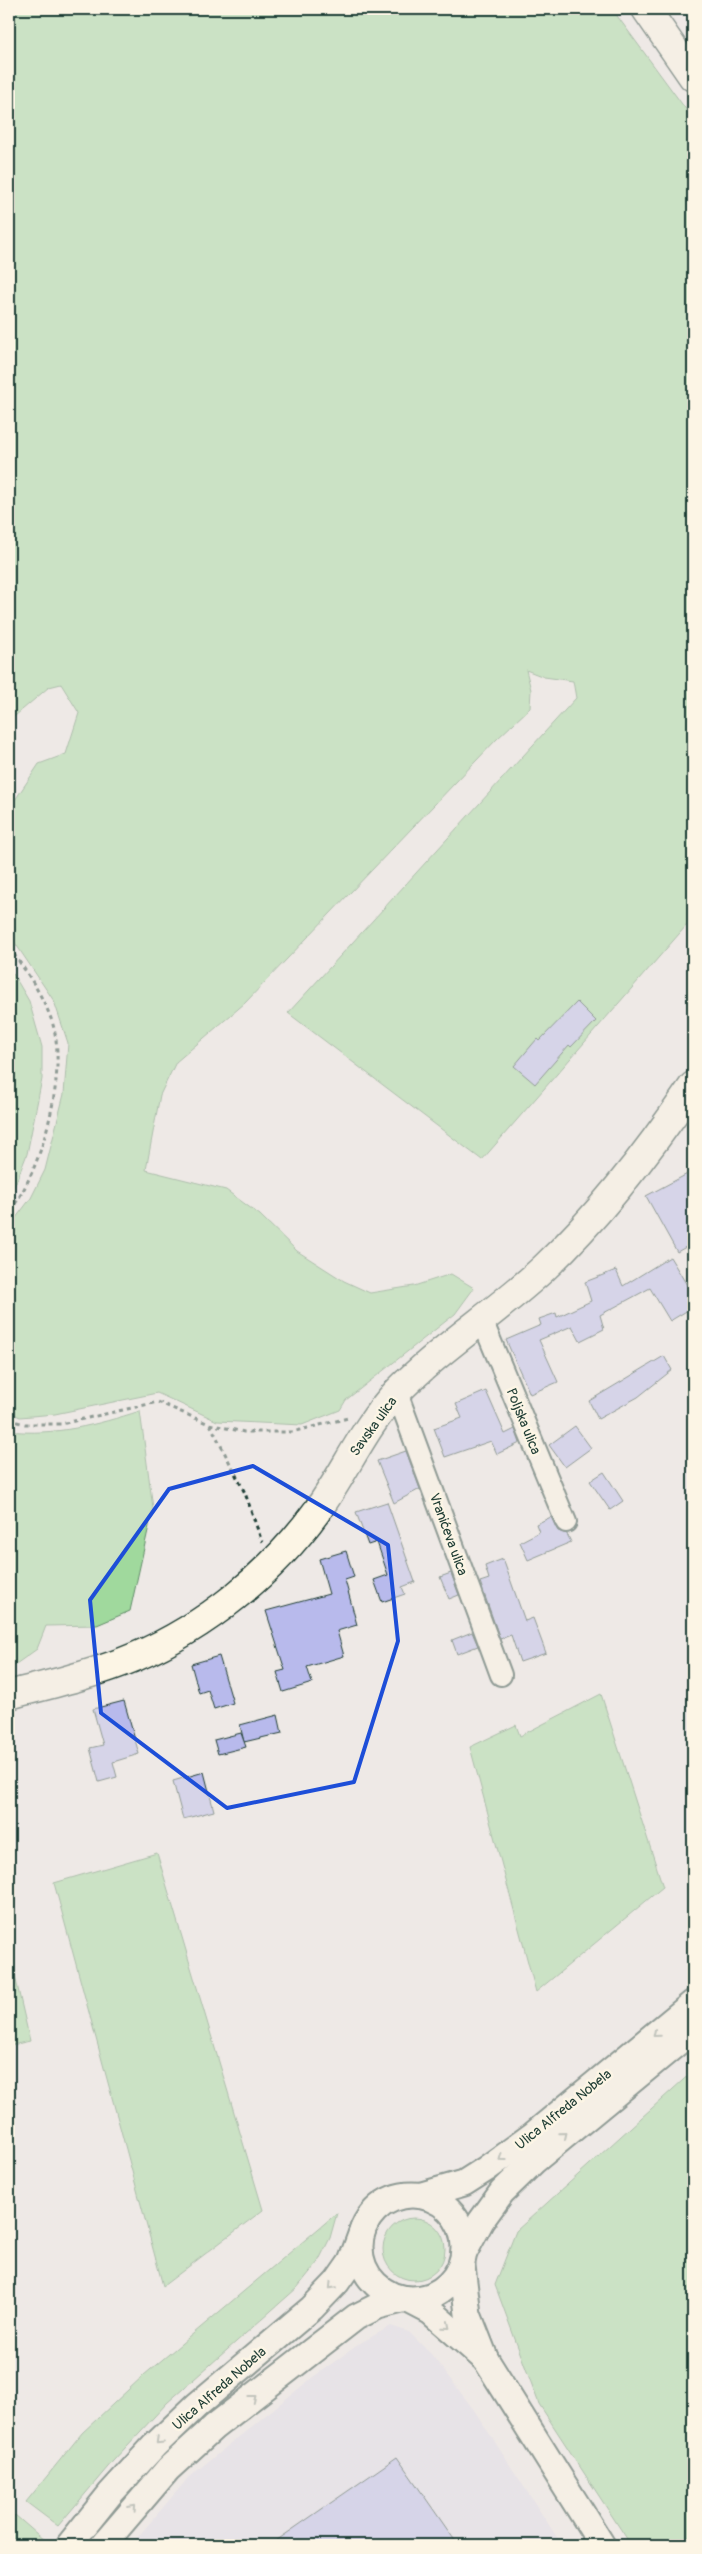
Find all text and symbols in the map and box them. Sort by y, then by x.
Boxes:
street label: Poljska ulica [503,1386,545,1457]
street label: Savska ulica [346,1393,401,1459]
street label: Vranićeva ulica [426,1491,471,1578]
one-way arrow [652,2028,661,2037]
street label: Ulica Alfreda Nobela [512,2066,615,2153]
one-way arrow [559,2132,568,2141]
one-way arrow [499,2152,508,2160]
one-way arrow [329,2281,338,2290]
one-way arrow [441,2320,450,2328]
street label: Ulica Alfreda Nobela [169,2343,270,2434]
one-way arrow [247,2394,256,2403]
one-way arrow [156,2435,165,2444]
one-way arrow [128,2504,137,2513]

